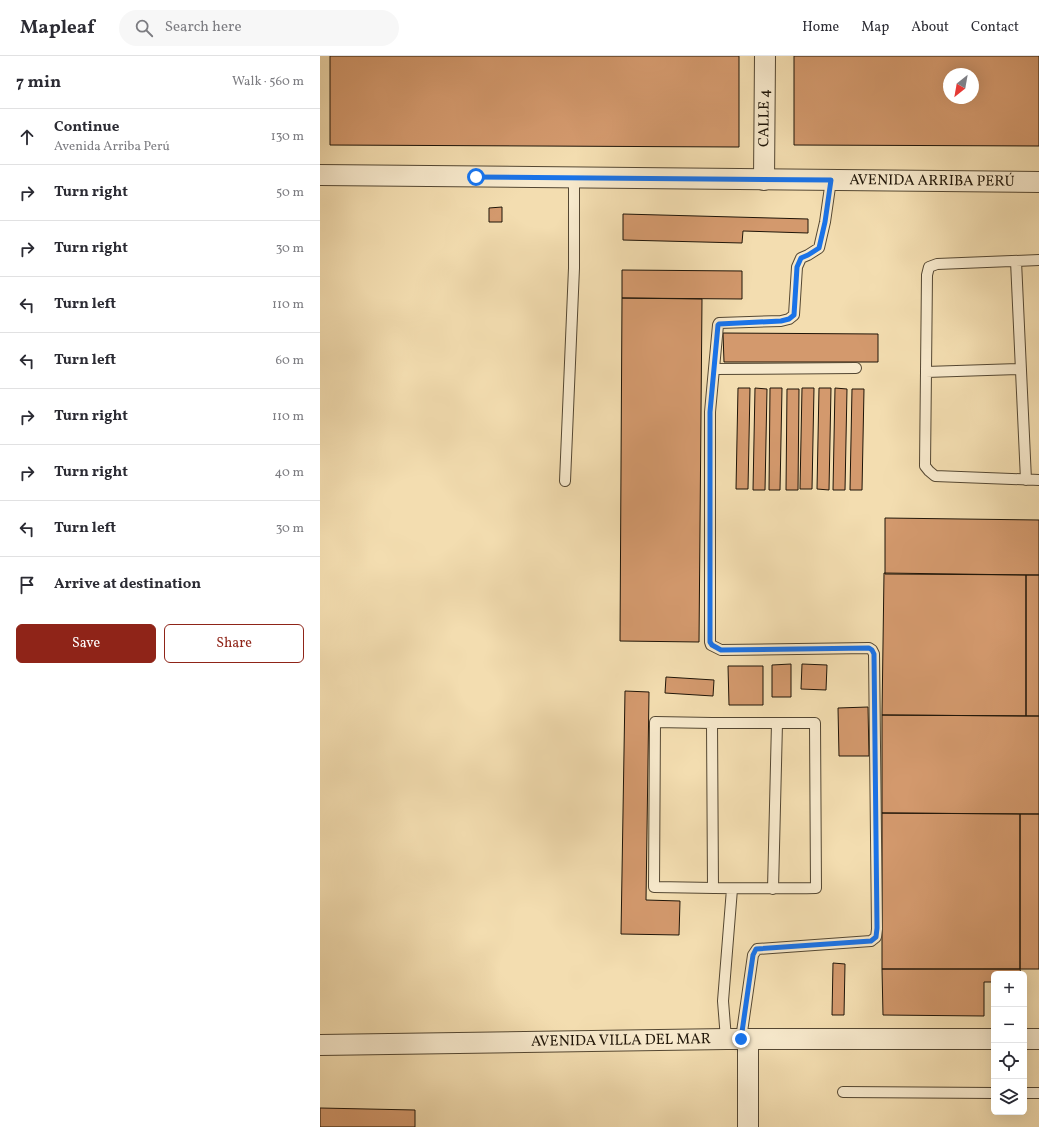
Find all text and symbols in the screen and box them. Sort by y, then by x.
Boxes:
search box [119,10,399,46]
text: Mapleaf [20,15,95,41]
icon: search [133,17,155,39]
text: Search here [165,17,242,38]
text: Home [802,18,839,37]
text: Map [861,18,889,37]
text: About [911,18,949,37]
text: Contact [971,18,1019,37]
north arrow [943,68,979,104]
text: 7 min [16,71,61,94]
text: Walk · 560 m [232,73,304,91]
street label: CALLE 4 [754,89,775,147]
text: Continue [54,117,119,138]
icon: ahead [16,126,38,148]
text: 130 m [271,128,304,146]
text: Avenida Arriba Perú [54,138,170,156]
route start [467,168,485,186]
street label: AVENIDA ARRIBA PERÚ [849,170,1015,192]
icon: right [16,182,38,204]
text: Turn right [54,182,128,203]
text: 50 m [276,184,304,202]
icon: right [16,238,38,260]
text: Turn right [54,238,128,259]
text: 30 m [276,240,304,258]
icon: left [16,294,38,316]
text: Turn left [54,294,116,315]
text: 110 m [272,296,304,314]
icon: left [16,350,38,372]
text: Turn left [54,350,116,371]
text: 60 m [276,352,304,370]
icon: right [16,406,38,428]
text: Turn right [54,406,128,427]
text: 110 m [272,408,304,426]
icon: right [16,462,38,484]
text: Turn right [54,462,128,483]
text: 40 m [275,464,304,482]
icon: left [16,518,38,540]
text: Turn left [54,518,116,539]
text: 30 m [276,520,304,538]
icon: arrive [16,574,38,596]
text: Arrive at destination [54,574,201,595]
button: Save [16,624,156,663]
button: Share [164,624,304,663]
map controls [991,971,1027,1115]
button: + [991,971,1027,1007]
button: − [991,1007,1027,1043]
street label: AVENIDA VILLA DEL MAR [531,1029,711,1052]
route end [732,1030,750,1048]
button: locate [991,1043,1027,1079]
button: layers [991,1079,1027,1115]

